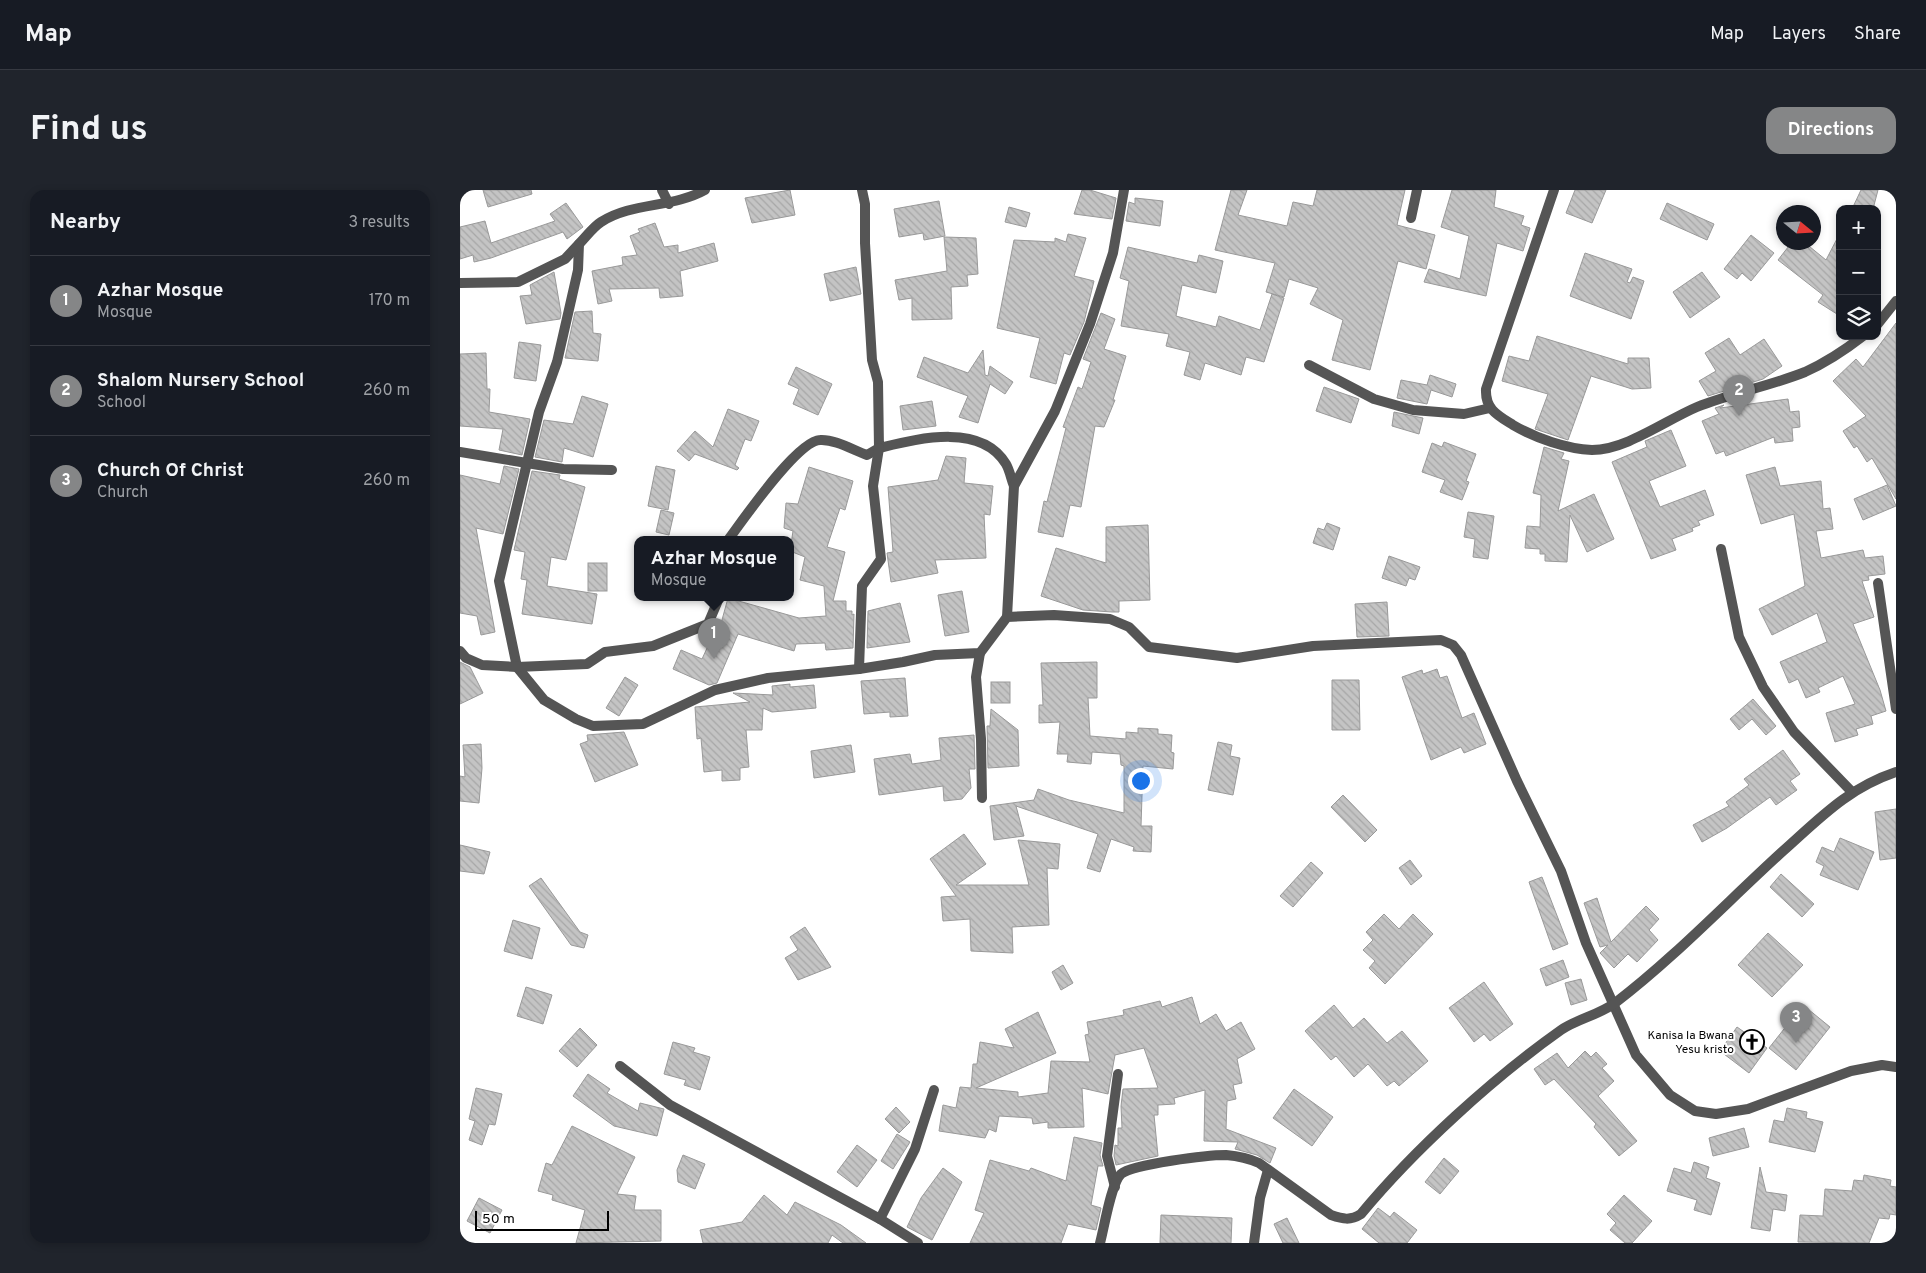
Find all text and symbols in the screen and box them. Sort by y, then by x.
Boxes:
text: Map [25,20,72,50]
text: Map [1710,23,1744,46]
text: Layers [1772,23,1826,46]
text: Share [1854,23,1901,46]
button: Directions [1766,107,1896,154]
text: Find us [30,108,148,152]
north arrow [1776,205,1821,250]
map controls [1836,205,1881,340]
button: + [1836,205,1881,250]
text: Nearby [50,209,121,236]
text: 3 results [348,213,410,233]
button: − [1836,250,1881,295]
text: Azhar Mosque [97,279,223,303]
text: 1 [63,291,69,311]
text: 170 m [369,291,410,311]
button: layers [1836,295,1881,340]
text: Mosque [97,303,153,323]
text: Shalom Nursery School [97,369,304,393]
pin: 2 [1723,375,1755,416]
text: 2 [61,381,71,401]
text: 260 m [363,381,410,401]
text: School [97,393,146,413]
text: Church Of Christ [97,459,244,483]
text: 3 [61,471,71,491]
text: 260 m [363,471,410,491]
text: Church [97,483,148,503]
popup [634,536,794,601]
text: Azhar Mosque [651,547,777,571]
text: Mosque [651,571,706,591]
pin: 1 [698,618,730,659]
your location [1128,768,1154,794]
pin: 3 [1780,1002,1812,1043]
place label: Kanisa la Bwana Yesu kristo [1647,1028,1734,1058]
church icon: Kanisa la Bwana Yesu kristo [1739,1029,1765,1055]
scale bar [475,1208,609,1231]
text: 50 m [482,1211,515,1228]

